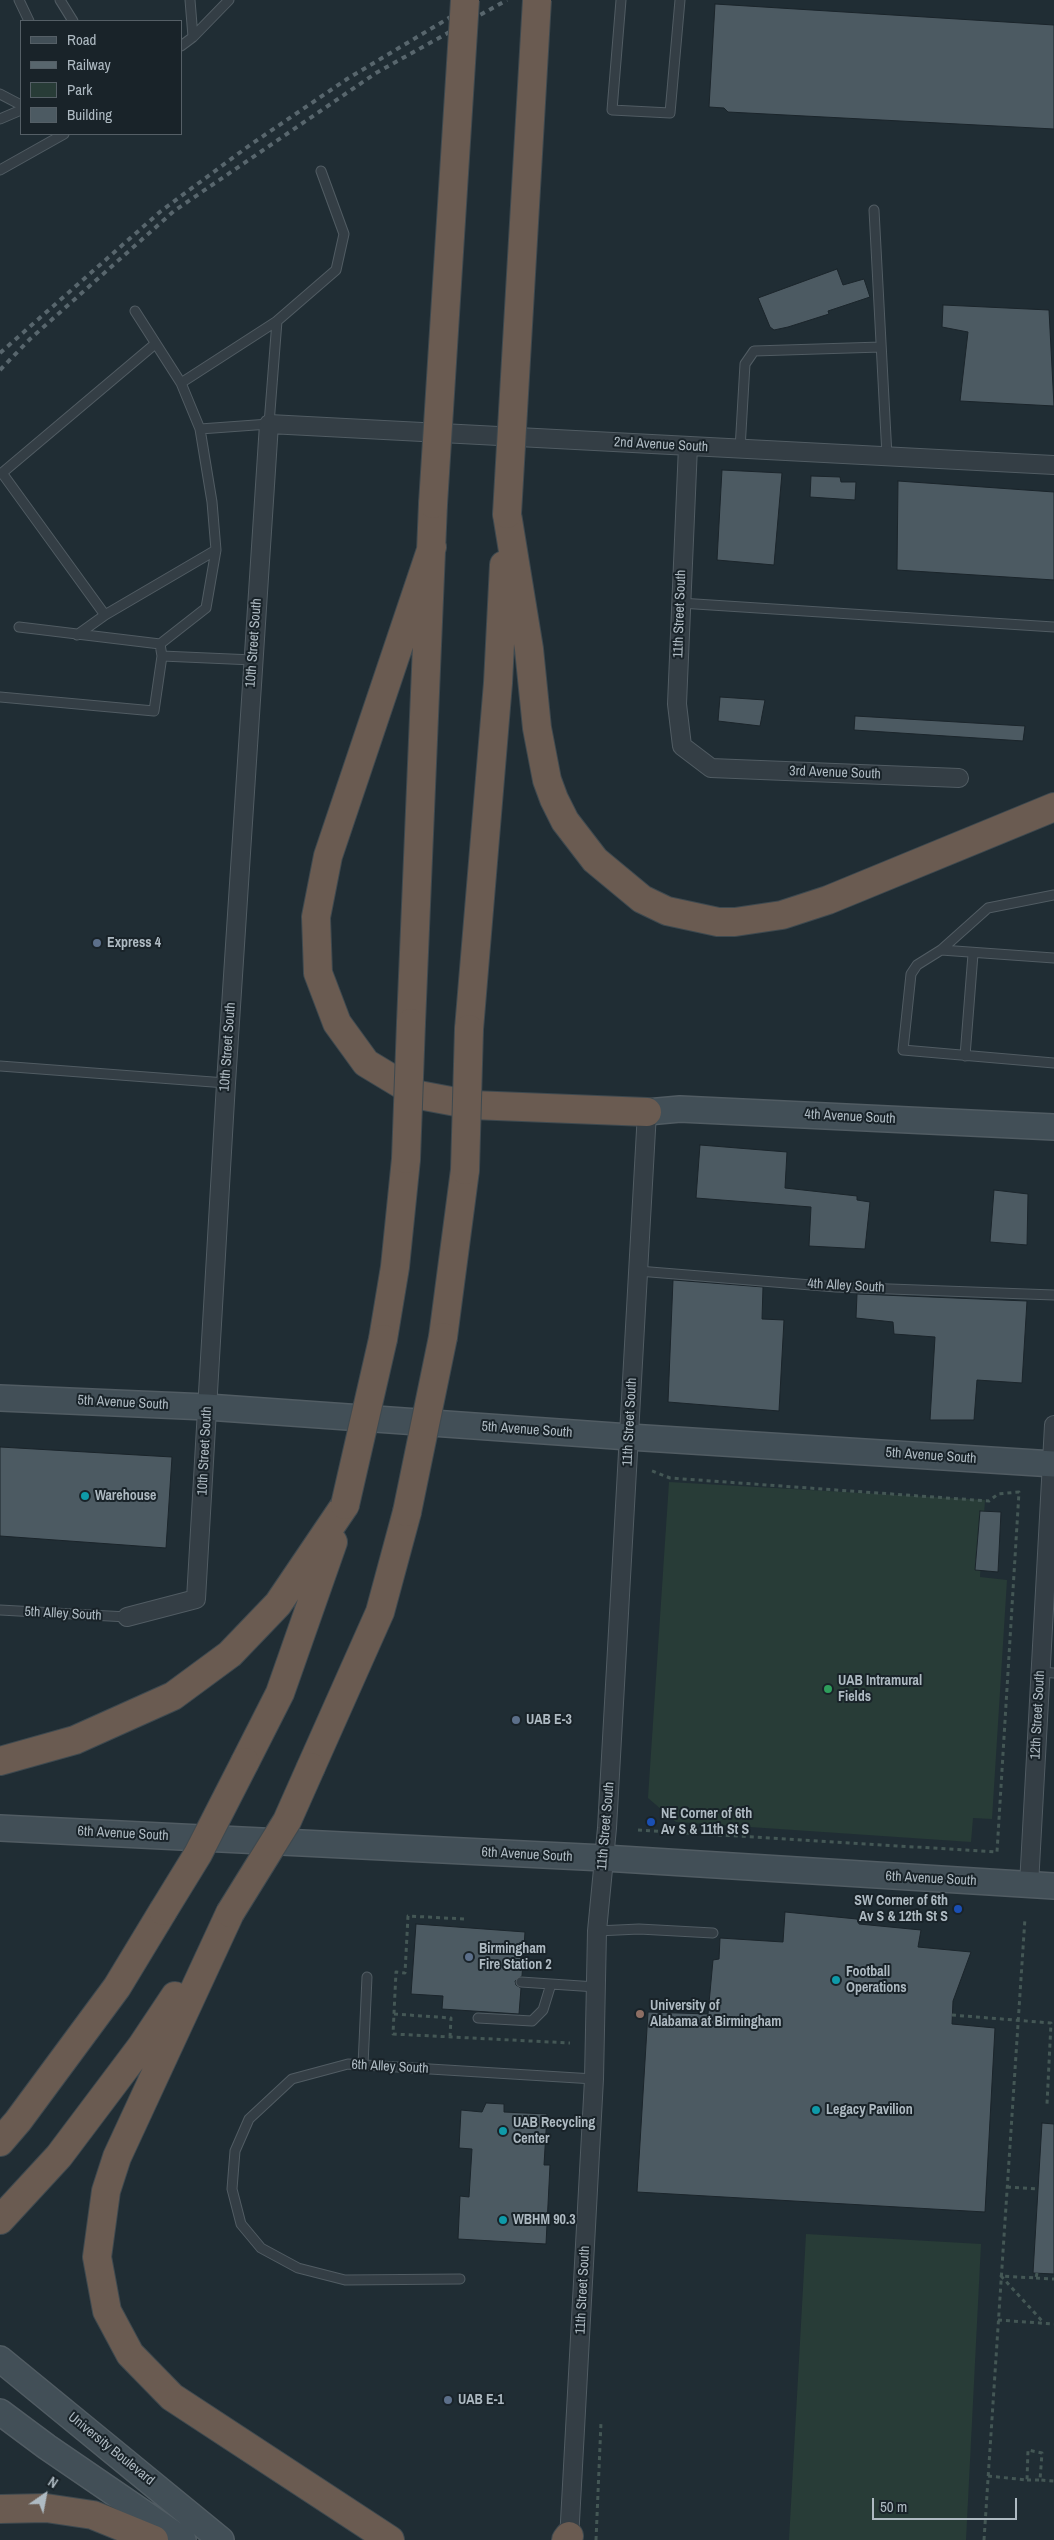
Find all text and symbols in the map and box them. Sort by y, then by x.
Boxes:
legend [20,20,182,135]
text: Road [67,29,96,50]
text: Railway [67,54,111,75]
text: Park [67,79,92,100]
text: Building [67,104,112,125]
street label: 2nd Avenue South [613,434,709,456]
street label: 11th Street South [670,569,690,659]
street label: 10th Street South [243,598,265,688]
street label: 3rd Avenue South [789,763,881,783]
place label: Express 4 [107,935,161,951]
marker: Express 4 [91,937,103,949]
street label: 10th Street South [217,1002,239,1092]
street label: 4th Avenue South [804,1106,896,1128]
street label: 4th Alley South [807,1276,885,1296]
street label: 11th Street South [619,1377,641,1467]
street label: 5th Avenue South [77,1392,169,1414]
street label: 10th Street South [194,1406,216,1496]
street label: 5th Avenue South [481,1418,573,1442]
street label: 5th Avenue South [885,1444,977,1468]
place label: Warehouse [95,1488,156,1504]
marker: Warehouse [79,1490,91,1502]
street label: 5th Alley South [24,1604,102,1624]
street label: 12th Street South [1027,1670,1049,1760]
place label: UAB Intramural Fields [838,1673,922,1705]
marker: UAB Intramural Fields [822,1683,834,1695]
place label: UAB E-3 [526,1712,572,1728]
marker: UAB E-3 [510,1714,522,1726]
street label: 11th Street South [594,1781,618,1871]
place label: NE Corner of 6th Av S & 11th St S [661,1806,752,1838]
marker: NE Corner of 6th Av S & 11th St S [645,1816,657,1828]
street label: 6th Avenue South [77,1823,169,1845]
street label: 6th Avenue South [481,1844,573,1866]
street label: 6th Avenue South [885,1868,977,1890]
place label: SW Corner of 6th Av S & 12th St S [854,1893,948,1925]
marker: SW Corner of 6th Av S & 12th St S [952,1903,964,1915]
place label: Birmingham Fire Station 2 [479,1941,552,1974]
marker: Birmingham Fire Station 2 [463,1951,475,1963]
place label: Football Operations [846,1964,907,1996]
marker: Football Operations [830,1974,842,1986]
place label: University of Alabama at Birmingham [650,1998,781,2030]
marker: University of Alabama at Birmingham [634,2008,646,2020]
street label: 6th Alley South [351,2057,429,2077]
place label: Legacy Pavilion [826,2102,913,2118]
marker: Legacy Pavilion [810,2104,822,2116]
place label: UAB Recycling Center [513,2115,595,2148]
marker: UAB Recycling Center [497,2125,509,2137]
place label: WBHM 90.3 [513,2212,576,2228]
marker: WBHM 90.3 [497,2214,509,2226]
street label: 11th Street South [572,2245,594,2335]
place label: UAB E-1 [458,2392,504,2408]
marker: UAB E-1 [442,2394,454,2406]
street label: University Boulevard [64,2409,158,2489]
north arrow [20,2470,70,2520]
text: N [45,2473,62,2492]
scale bar [874,2488,1019,2520]
text: 50 m [880,2496,907,2517]

